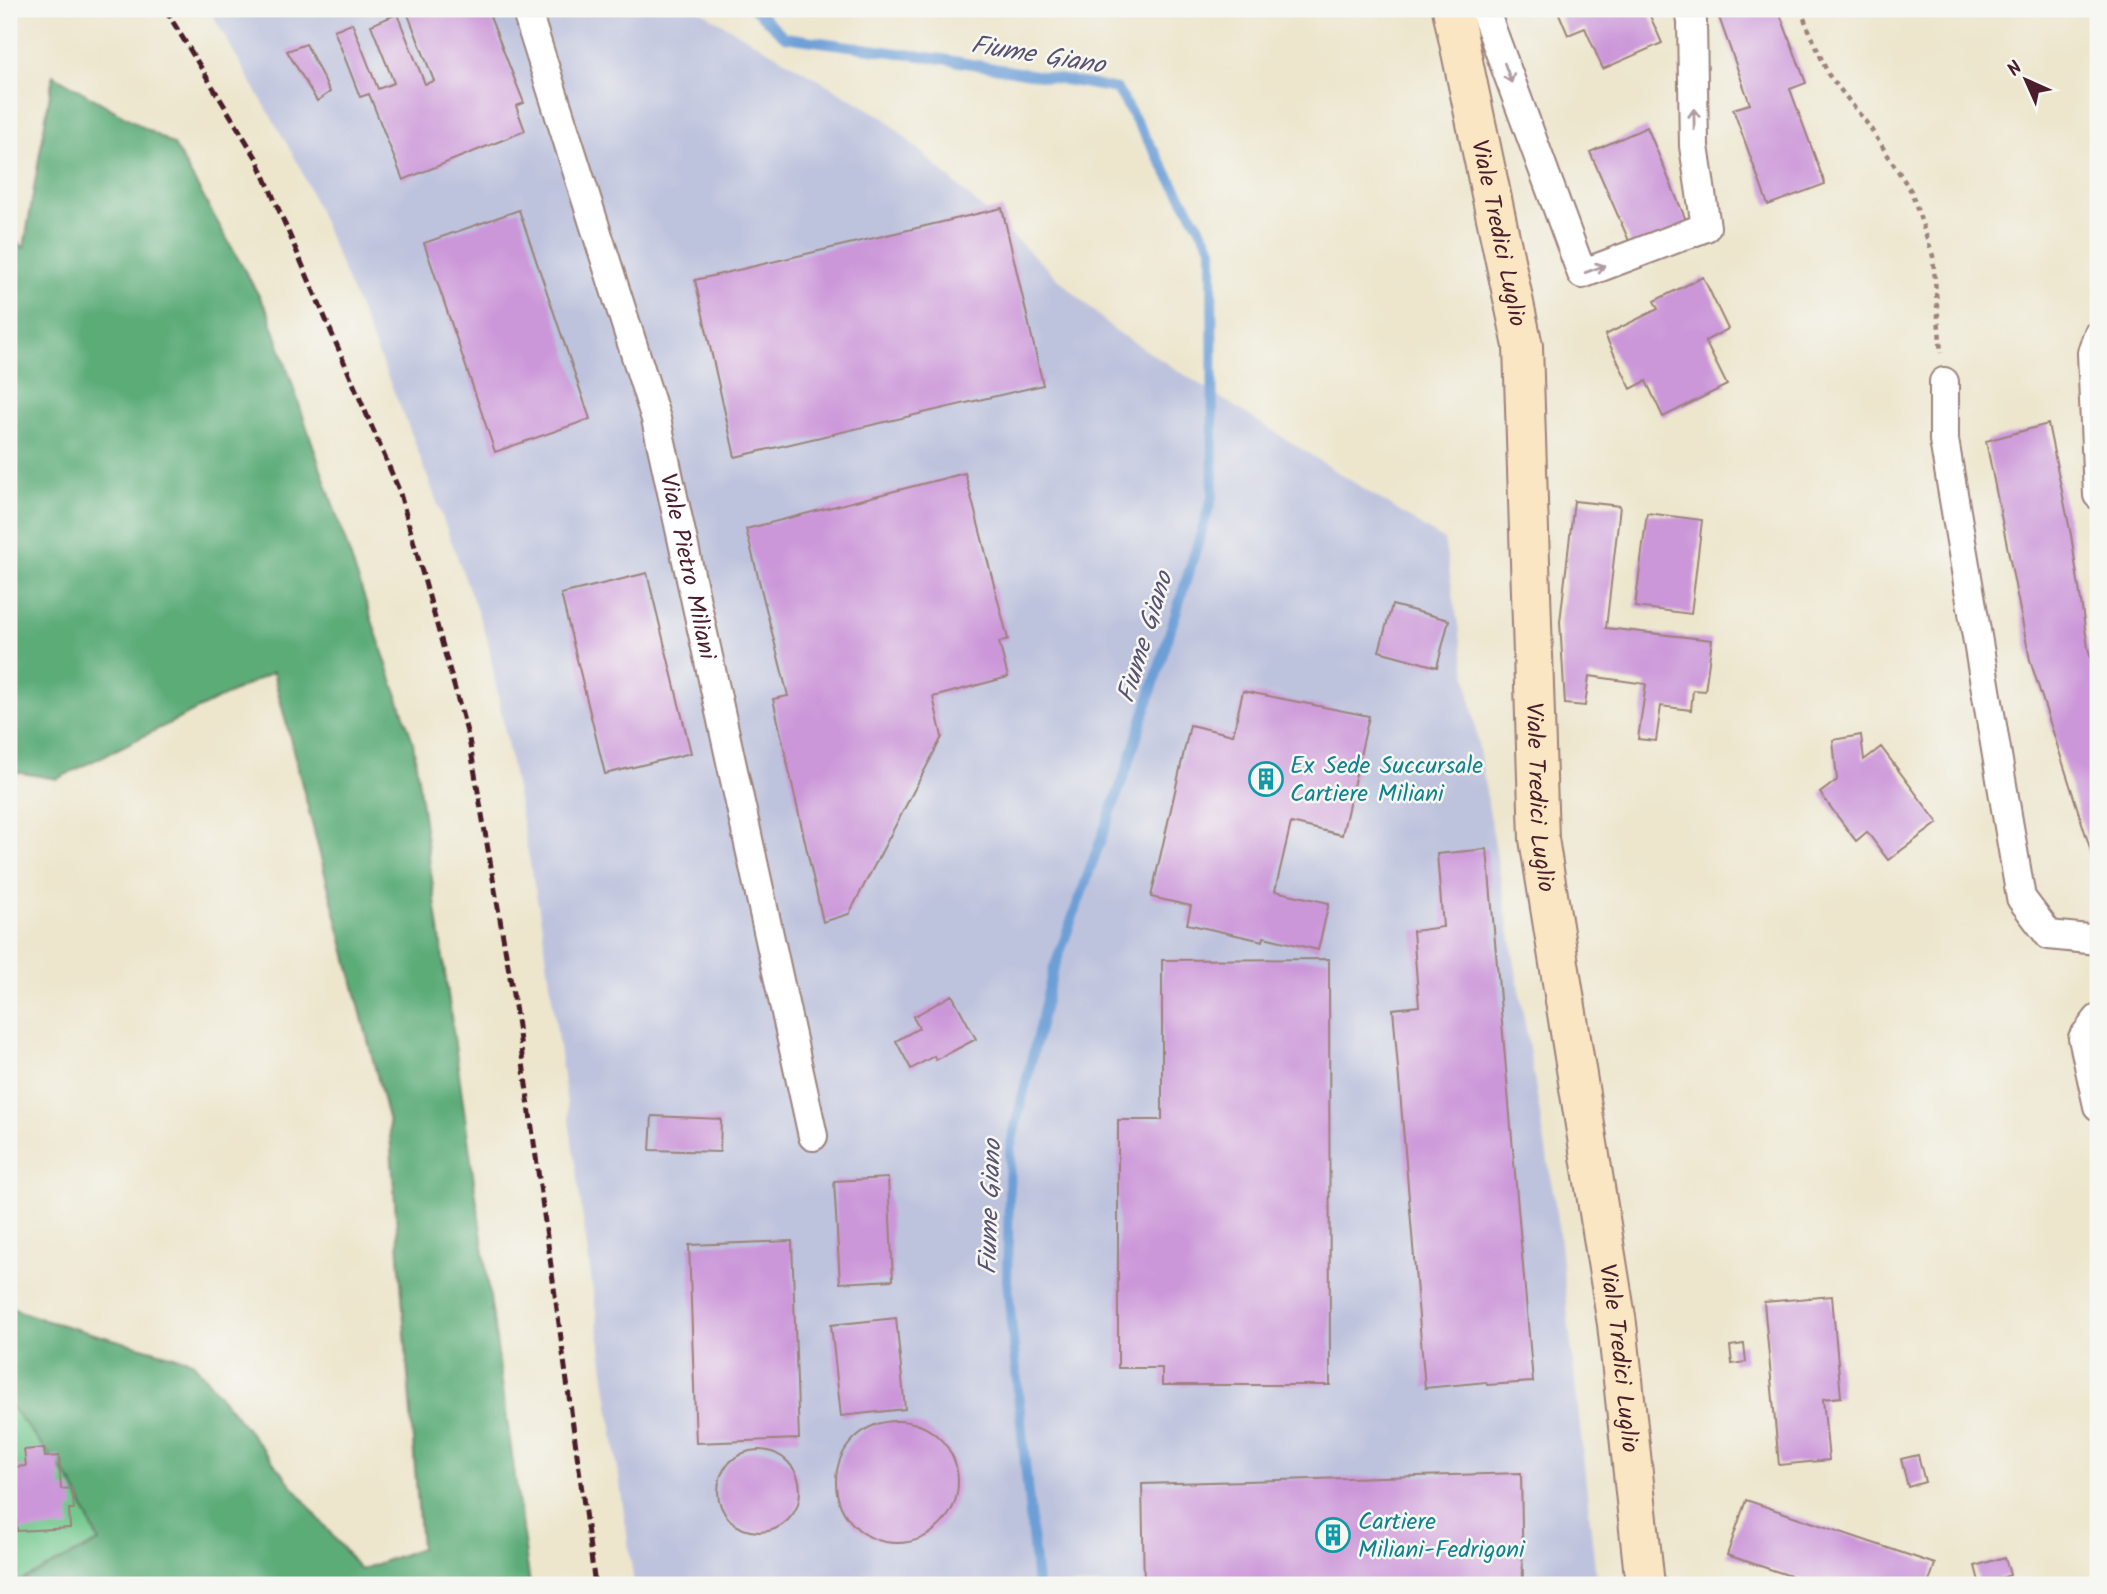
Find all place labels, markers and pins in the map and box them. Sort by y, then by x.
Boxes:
place label: Ex Sede Succursale Cartiere Miliani [1290,747,1483,814]
building icon: Ex Sede Succursale Cartiere Miliani [1247,760,1285,798]
place label: Cartiere Miliani-Fedrigoni [1358,1503,1526,1570]
building icon: Cartiere Miliani-Fedrigoni [1314,1516,1352,1554]

